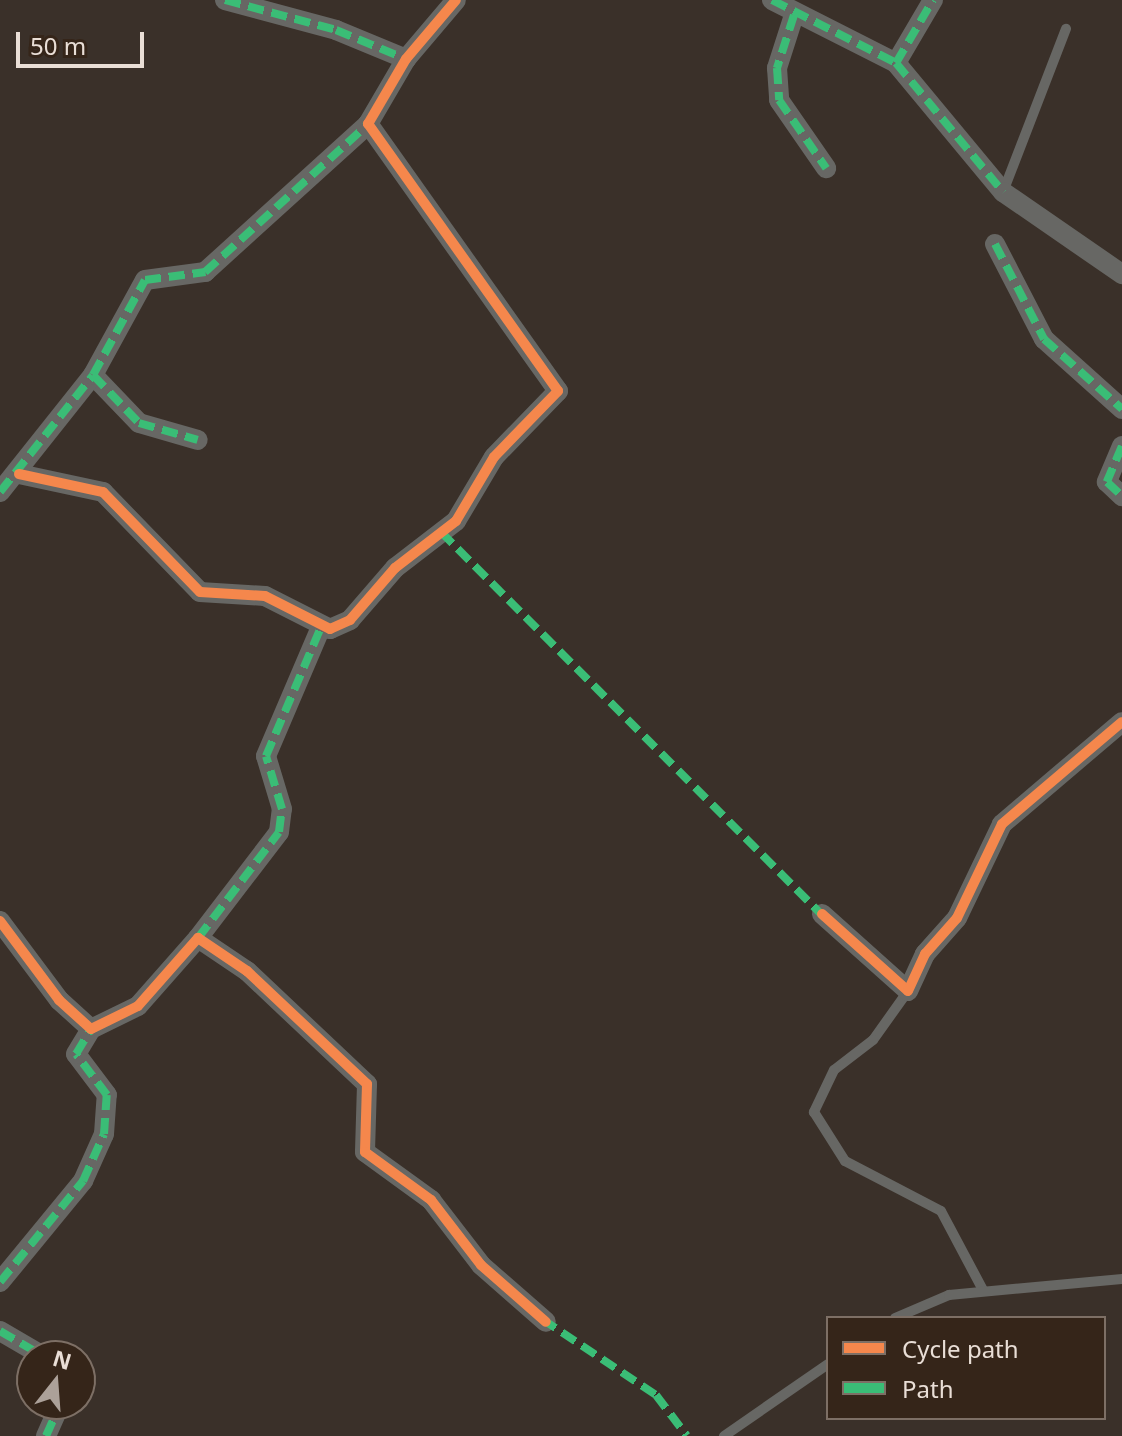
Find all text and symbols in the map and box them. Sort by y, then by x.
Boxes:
scale bar [20,16,148,66]
text: 50 m [30,29,86,62]
legend [826,1316,1106,1420]
text: Cycle path [902,1332,1019,1365]
north arrow [16,1340,96,1420]
text: N [49,1342,75,1376]
text: Path [902,1372,953,1405]

